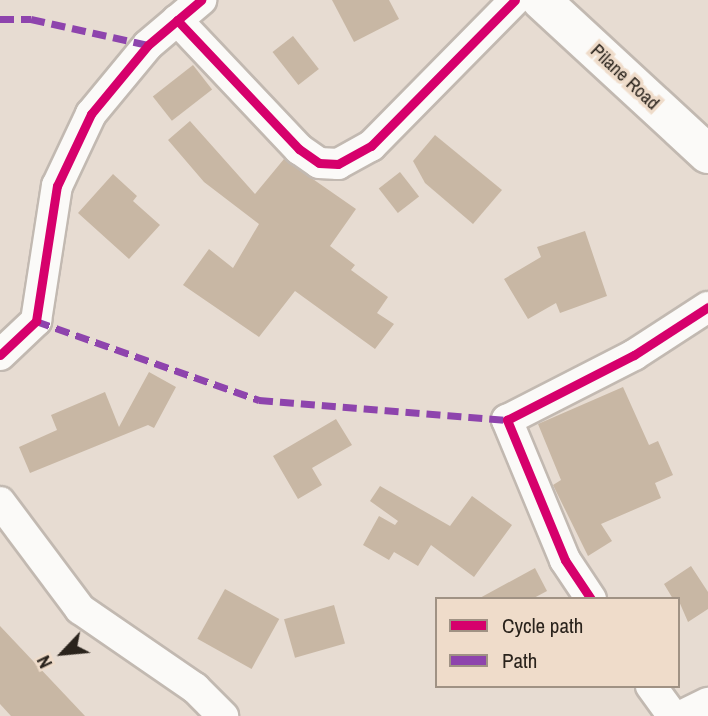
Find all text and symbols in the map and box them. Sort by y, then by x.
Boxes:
street label: Pilane Road [586,39,664,115]
legend [435,597,680,688]
text: Cycle path [502,611,583,640]
north arrow [28,618,98,688]
text: Path [502,646,537,675]
text: N [30,651,58,673]

